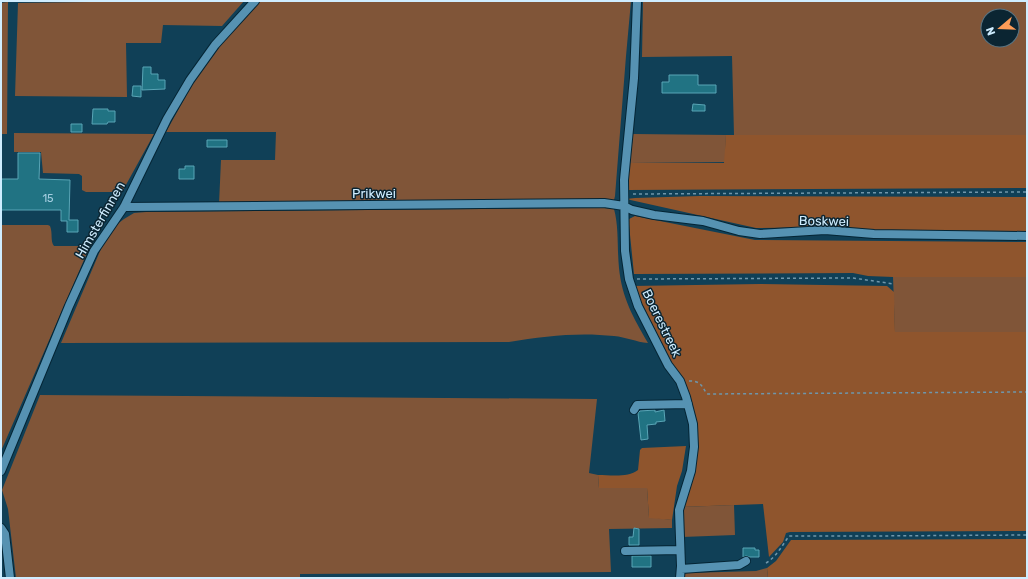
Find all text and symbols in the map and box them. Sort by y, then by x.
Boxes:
north arrow [980,8,1020,48]
text: N [984,25,998,37]
street label: Himsterfinnen [72,179,128,261]
street label: Prikwei [352,186,396,201]
house number: 15 [42,192,54,205]
street label: Boskwei [799,213,849,229]
street label: Boerestreek [639,287,685,359]

